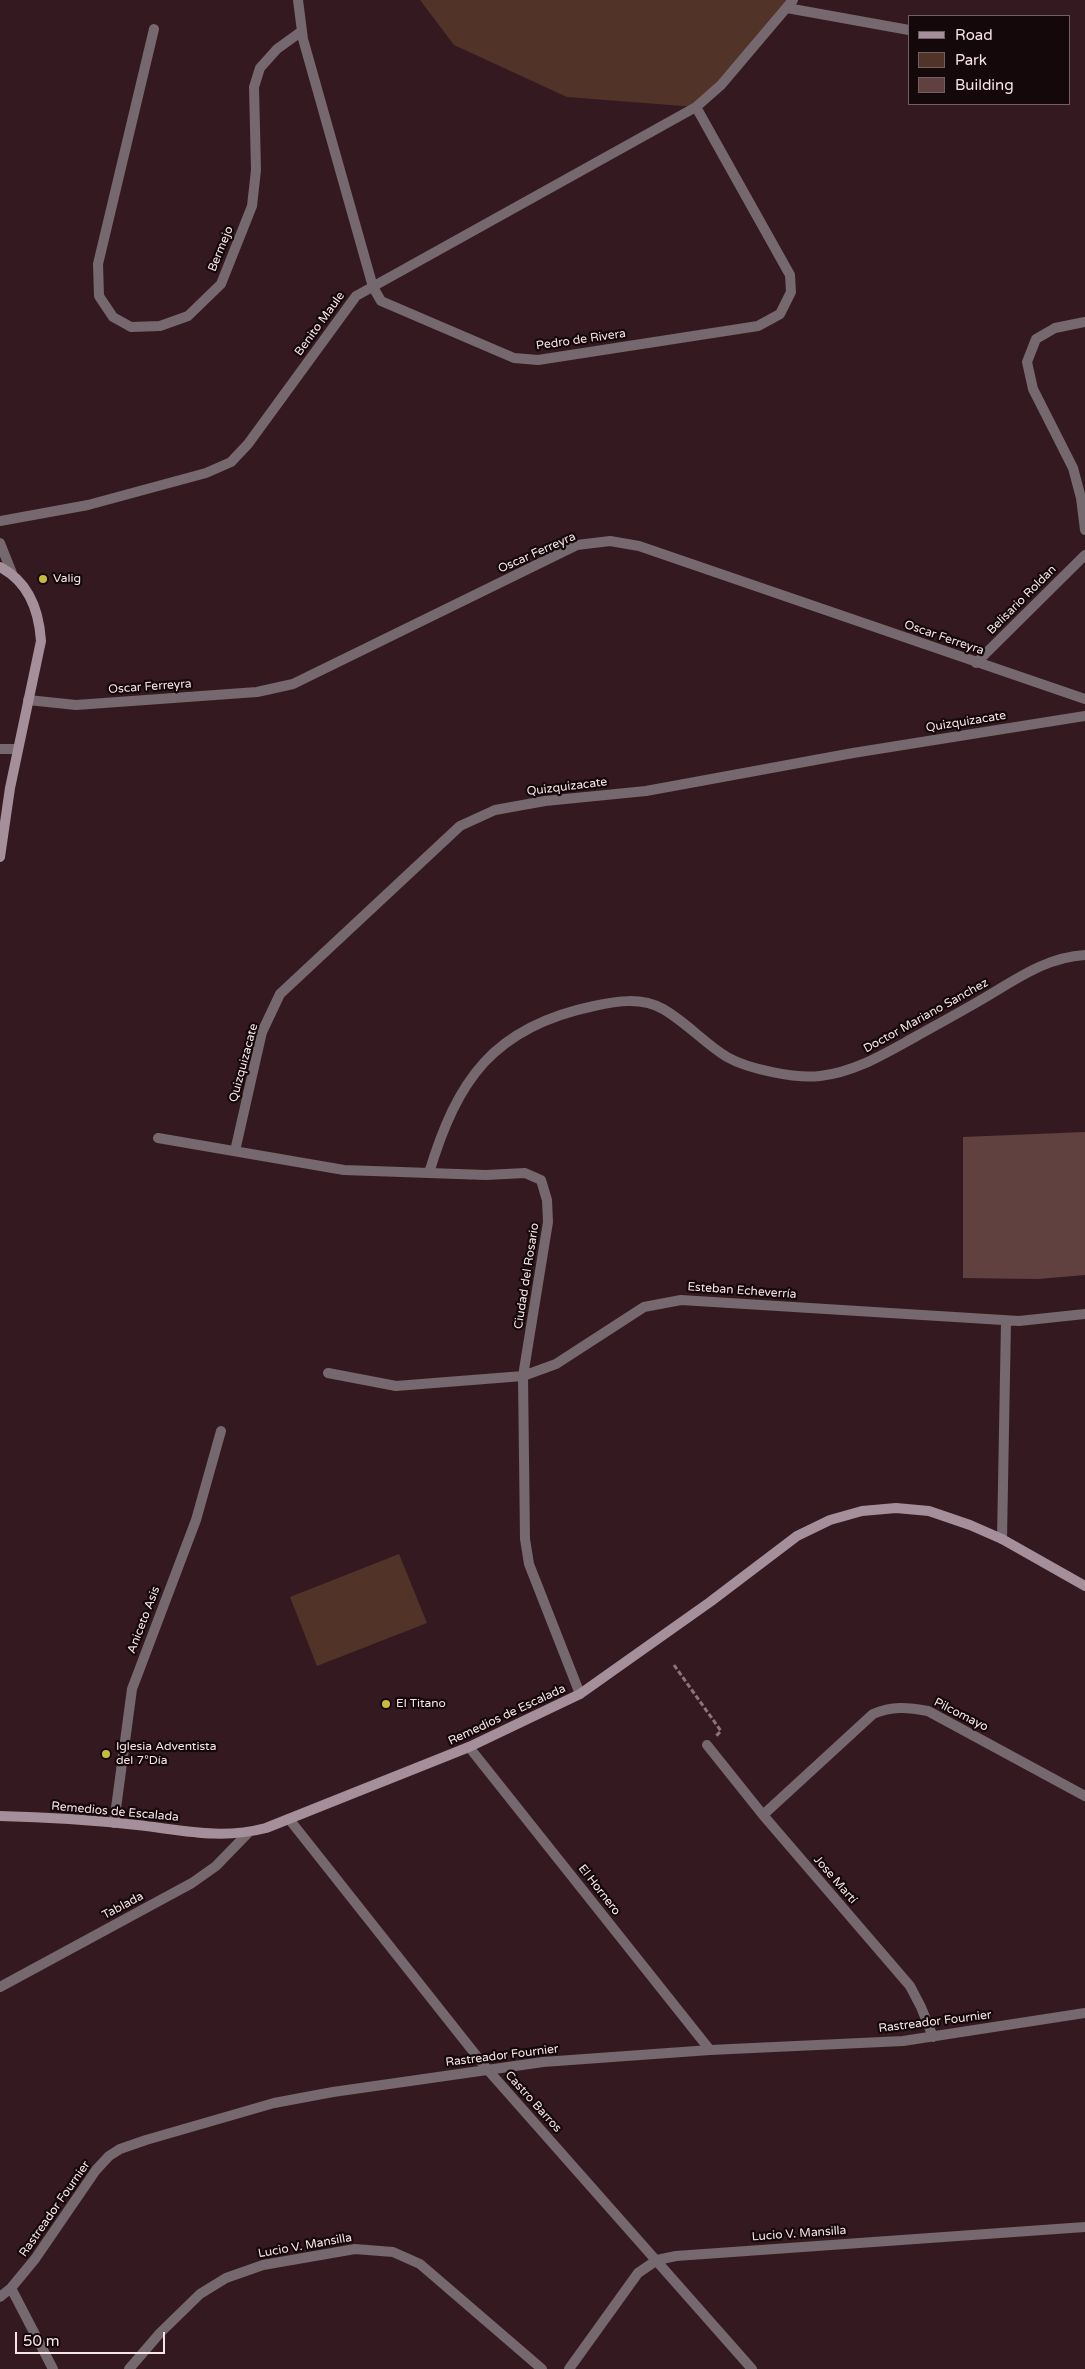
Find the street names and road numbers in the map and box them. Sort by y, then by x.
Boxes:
street label: Bermejo [205,224,237,274]
street label: Benito Maule [292,289,348,359]
street label: Pedro de Rivera [535,327,627,353]
street label: Oscar Ferreyra [496,529,578,577]
street label: Belisario Roldan [984,562,1060,638]
street label: Oscar Ferreyra [902,618,986,658]
street label: Oscar Ferreyra [108,677,192,697]
street label: Quizquizacate [925,709,1007,735]
street label: Quizquizacate [526,775,608,799]
street label: Doctor Mariano Sanchez [861,976,991,1056]
street label: Quizquizacate [227,1022,261,1104]
street label: Ciudad del Rosario [511,1222,543,1330]
street label: Esteban Echeverría [687,1280,797,1302]
street label: Aniceto Asis [125,1584,163,1656]
street label: Remedios de Escalada [446,1681,568,1749]
street label: Pilcomayo [931,1695,991,1735]
street label: Remedios de Escalada [51,1799,179,1825]
street label: Jose Martí [810,1853,860,1907]
street label: El Hornero [575,1862,623,1918]
street label: Tablada [100,1889,146,1923]
street label: Rastreador Fournier [878,2008,992,2036]
street label: Rastreador Fournier [445,2042,559,2070]
street label: Castro Barros [502,2068,564,2136]
street label: Rastreador Fournier [16,2158,94,2260]
street label: Lucio V. Mansilla [751,2224,847,2244]
street label: Lucio V. Mansilla [257,2231,353,2261]

